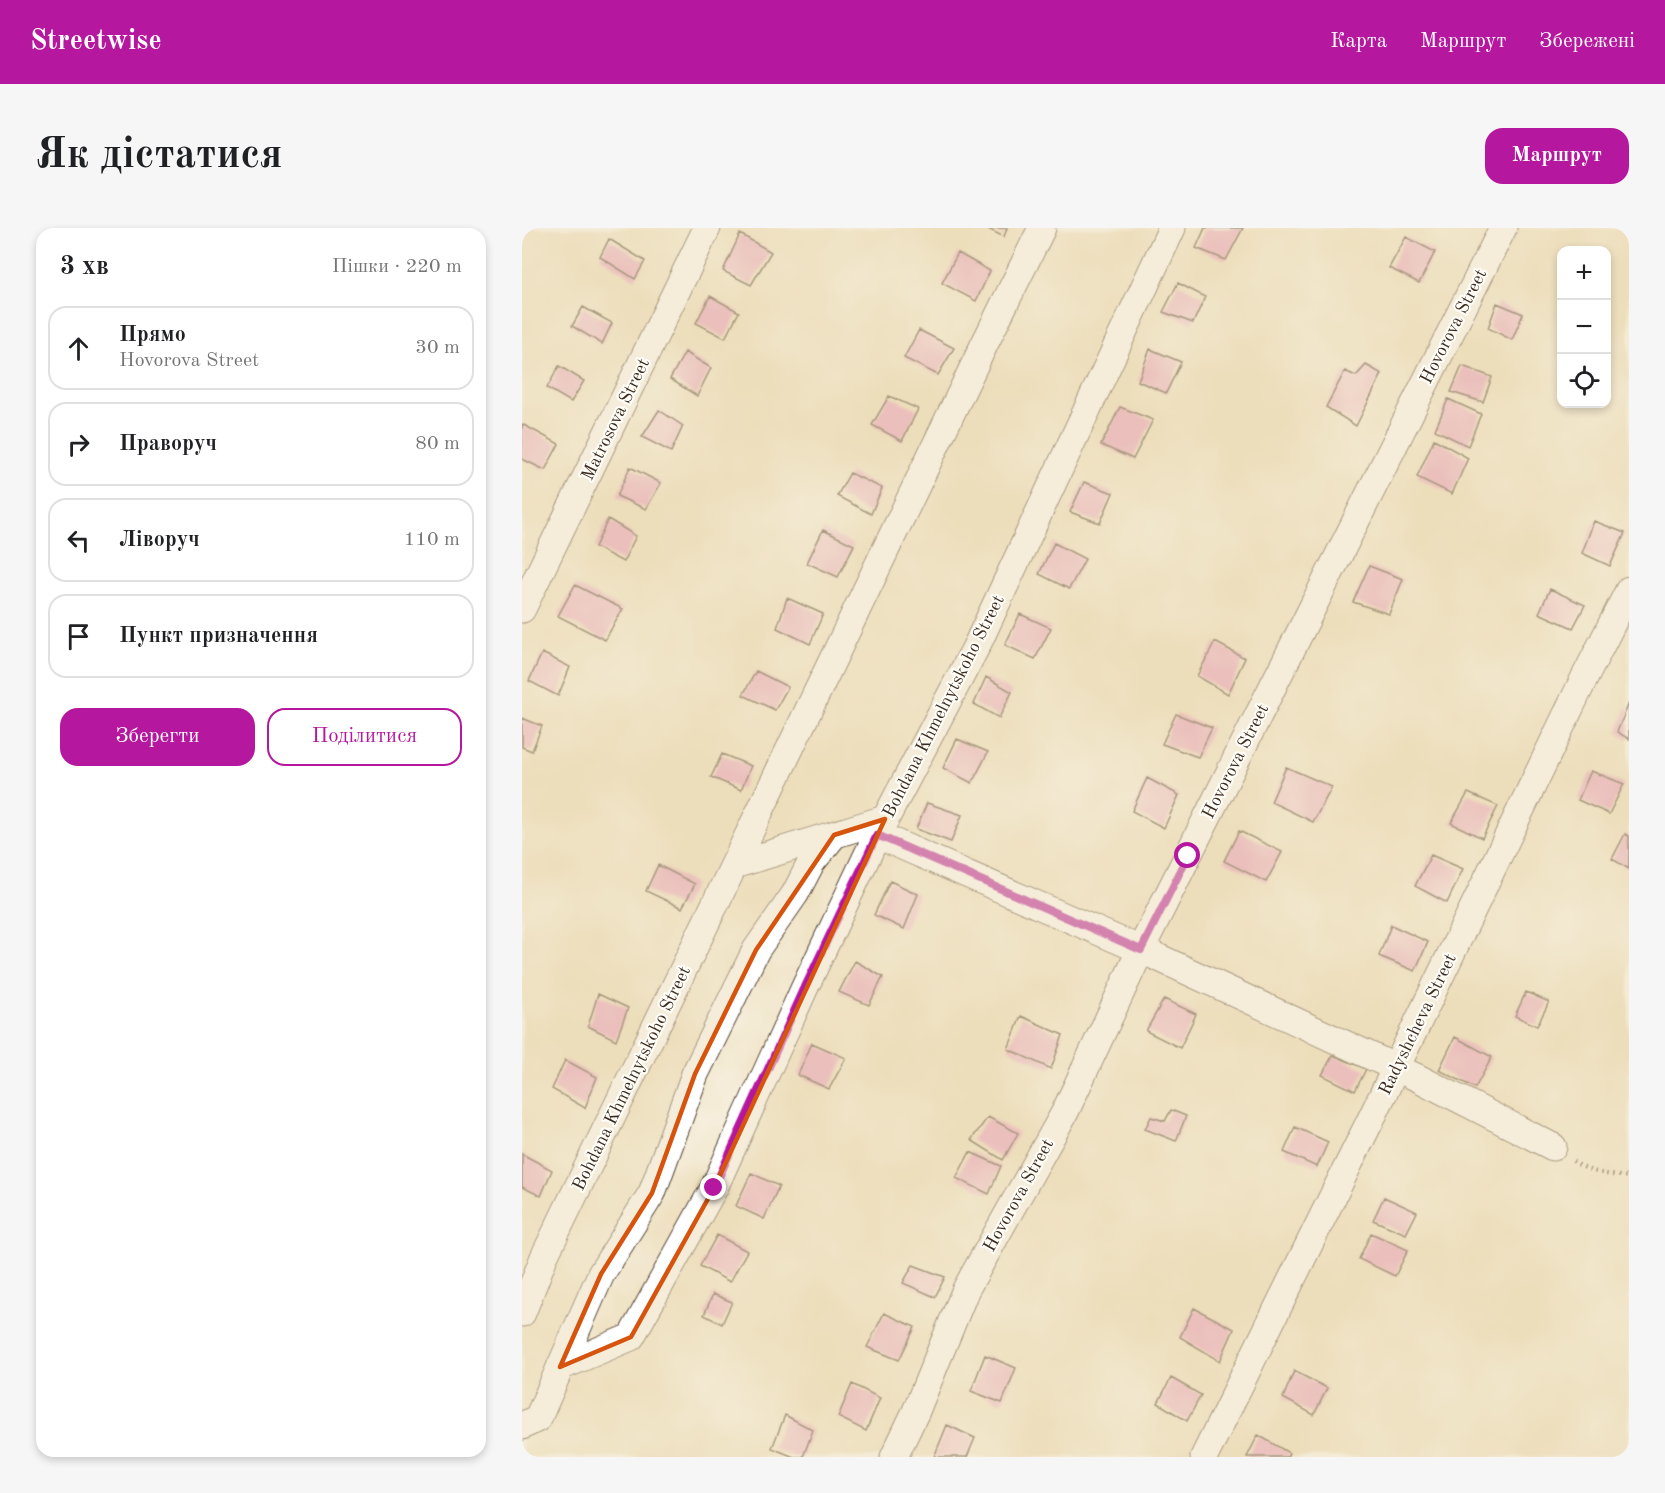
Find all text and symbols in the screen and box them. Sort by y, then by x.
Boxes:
text: Streetwise [30,28,162,56]
text: Карта [1330,31,1387,52]
text: Маршрут [1420,31,1506,52]
text: Збережені [1539,31,1635,52]
button: Маршрут [1485,128,1629,184]
text: Як дістатися [36,135,283,177]
map controls [1557,246,1611,408]
button: + [1557,246,1611,300]
text: 3 хв [60,254,109,280]
text: Пішки · 220 m [332,257,462,277]
street label: Hovorova Street [1417,266,1491,387]
button: − [1557,300,1611,354]
text: Прямо [119,324,186,346]
icon: ahead [62,332,95,365]
text: 30 m [415,338,460,358]
text: Hovorova Street [119,351,259,371]
button: locate [1557,354,1611,408]
street label: Matrosova Street [579,356,653,483]
icon: right [62,428,95,461]
text: Праворуч [119,433,217,455]
text: 80 m [415,434,460,454]
icon: left [62,524,95,557]
text: Ліворуч [119,529,200,551]
text: 110 m [404,530,460,550]
street label: Bohdana Khmelnytskoho Street [880,592,1008,821]
icon: arrive [62,620,95,653]
text: Пункт призначення [119,625,318,647]
street label: Hovorova Street [1199,701,1273,822]
button: Зберегти [60,708,255,766]
button: Поділитися [267,708,462,766]
route start [1174,842,1200,868]
street label: Radyshcheva Street [1376,951,1460,1098]
street label: Bohdana Khmelnytskoho Street [570,963,694,1193]
street label: Hovorova Street [980,1136,1057,1255]
route end [700,1174,726,1200]

